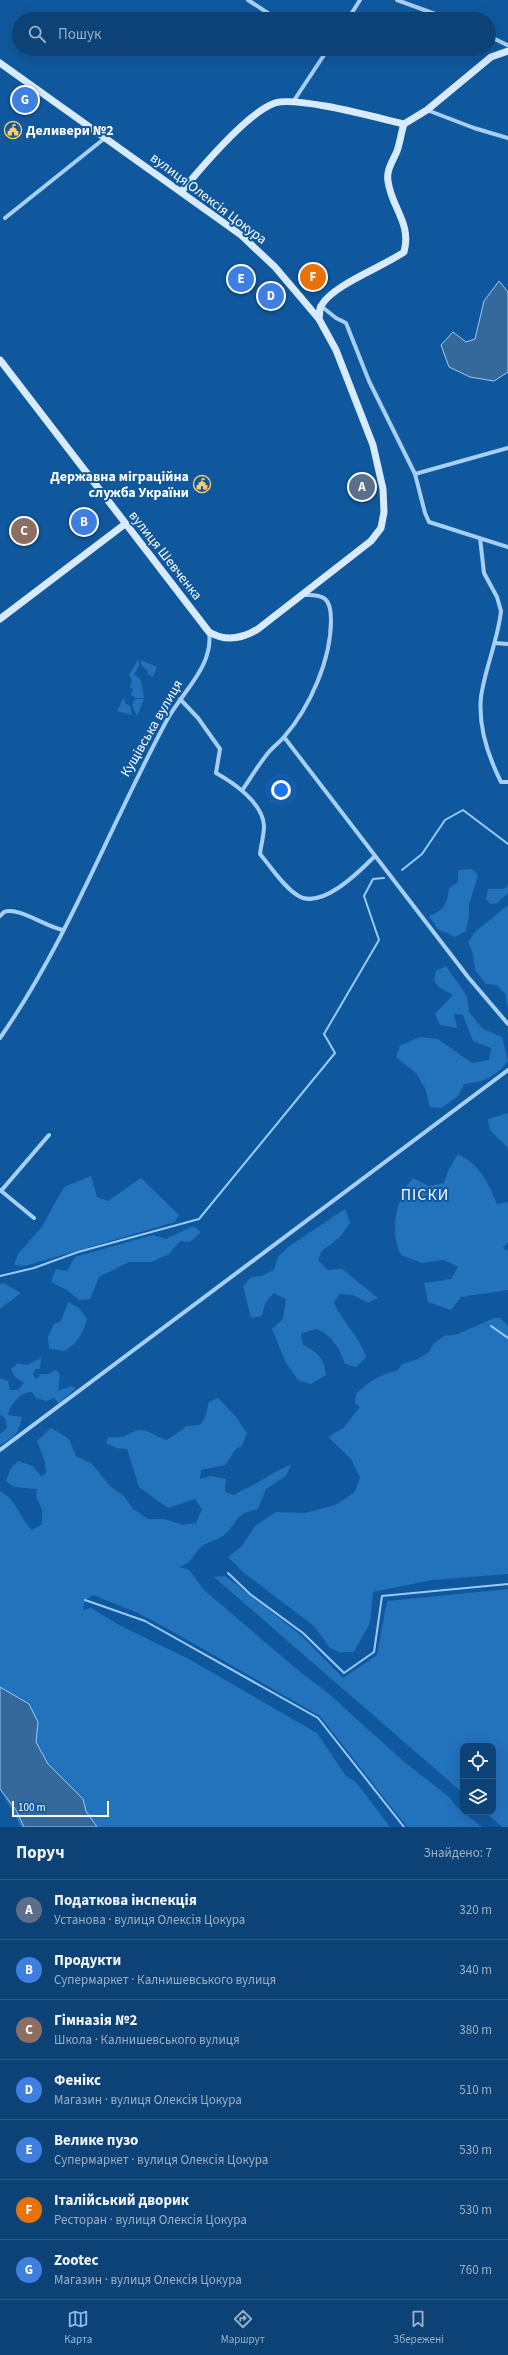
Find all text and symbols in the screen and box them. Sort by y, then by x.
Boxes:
search box [12,12,496,56]
icon: search [26,23,48,45]
text: Пошук [58,24,101,45]
pin: G [12,85,38,115]
public building icon: Деливери №2 [3,120,23,140]
place label: Деливери №2 [26,121,114,141]
street label: вулиця Олексія Цокура [146,148,271,249]
pin: F [300,262,326,292]
pin: E [228,264,254,294]
pin: D [258,281,284,311]
place label: Державна міграційна служба України [50,467,189,503]
pin: A [349,472,375,502]
public building icon: Державна міграційна служба України [192,474,212,494]
pin: B [71,507,97,537]
street label: вулиця Шевченка [124,507,207,605]
pin: C [11,516,37,546]
street label: Кущівська вулиця [116,676,188,781]
your location [271,780,291,800]
district label: ПІСКИ [401,1184,449,1206]
map controls [460,1743,496,1815]
button: locate [460,1743,496,1779]
button: layers [460,1779,496,1815]
scale bar [12,1799,109,1818]
text: 100 m [18,1800,46,1815]
text: Поруч [16,1841,65,1865]
text: Знайдено: 7 [424,1844,492,1862]
text: Податкова інспекція [54,1890,197,1911]
text: A [25,1901,33,1919]
text: 320 m [459,1901,492,1919]
text: Установа · вулиця Олексія Цокура [54,1911,245,1929]
text: Продукти [54,1950,121,1971]
text: B [25,1961,33,1979]
text: 340 m [459,1961,492,1979]
text: Супермаркет · Калнишевського вулиця [54,1971,276,1989]
text: Гімназія №2 [54,2010,137,2031]
text: C [25,2021,33,2039]
text: 380 m [459,2021,492,2039]
text: Школа · Калнишевського вулиця [54,2031,240,2049]
text: Фенікс [54,2070,101,2091]
text: D [25,2081,33,2099]
text: 510 m [459,2081,492,2099]
text: Магазин · вулиця Олексія Цокура [54,2091,242,2109]
text: Велике пузо [54,2130,138,2151]
text: E [25,2141,33,2159]
text: 530 m [459,2141,492,2159]
text: Супермаркет · вулиця Олексія Цокура [54,2151,268,2169]
text: Італійський дворик [54,2190,189,2211]
text: F [26,2201,32,2219]
text: 530 m [459,2201,492,2219]
text: Ресторан · вулиця Олексія Цокура [54,2211,247,2229]
text: Zootec [54,2250,98,2271]
text: G [25,2261,33,2279]
text: 760 m [459,2261,492,2279]
text: Магазин · вулиця Олексія Цокура [54,2271,242,2289]
tab: Карта [64,2308,92,2347]
tab: Маршрут [221,2308,265,2347]
tab: Збережені [393,2308,444,2347]

